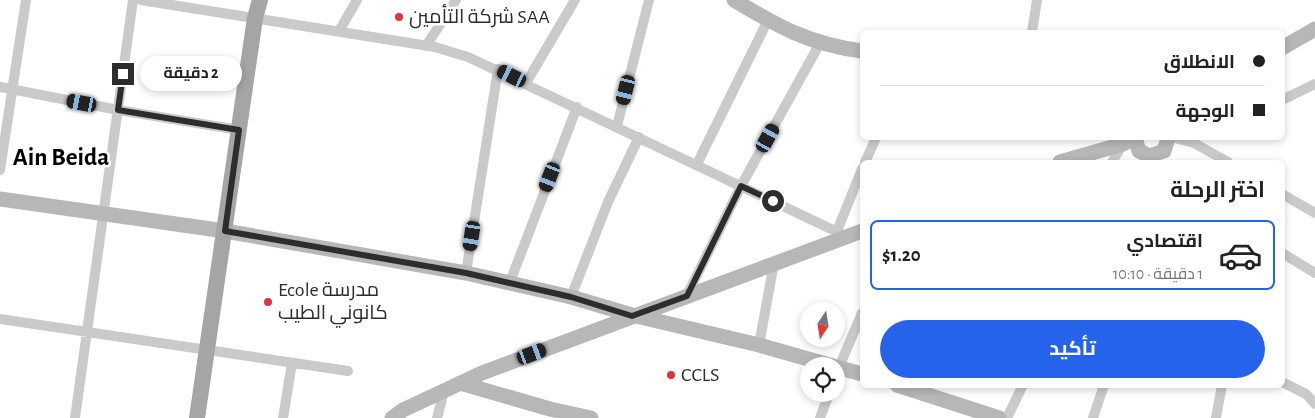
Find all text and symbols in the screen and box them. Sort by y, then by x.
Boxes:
place label: شركة التأمين SAA [409,4,550,29]
marker: شركة التأمين SAA [393,11,405,23]
text: الانطلاق [1164,53,1235,72]
callout: 2 دقيقة [140,56,243,92]
route end [112,63,134,85]
car [495,63,528,89]
text: 2 دقيقة [163,65,219,81]
car [615,74,636,106]
car [65,93,98,113]
text: الوجهة [1175,102,1235,121]
car [754,121,781,155]
district label: Ain Beida [13,145,109,170]
car [537,160,562,194]
text: اختر الرحلة [1170,179,1265,201]
route start [762,190,784,212]
car [462,220,481,252]
text: اقتصادي [1127,232,1203,251]
icon: car [1218,233,1263,278]
text: $1.20 [882,246,921,265]
text: 1 دقيقة · 10:10 [1113,266,1203,282]
place label: Ecole مدرسة كانوني الطيب [278,280,388,328]
marker: Ecole مدرسة كانوني الطيب [262,296,274,308]
north arrow [800,302,845,348]
map controls [800,302,845,402]
button: تأكيد [880,320,1265,378]
car [515,342,548,366]
button: locate [800,357,845,402]
place label: CCLS [681,365,720,385]
marker: CCLS [665,369,677,381]

